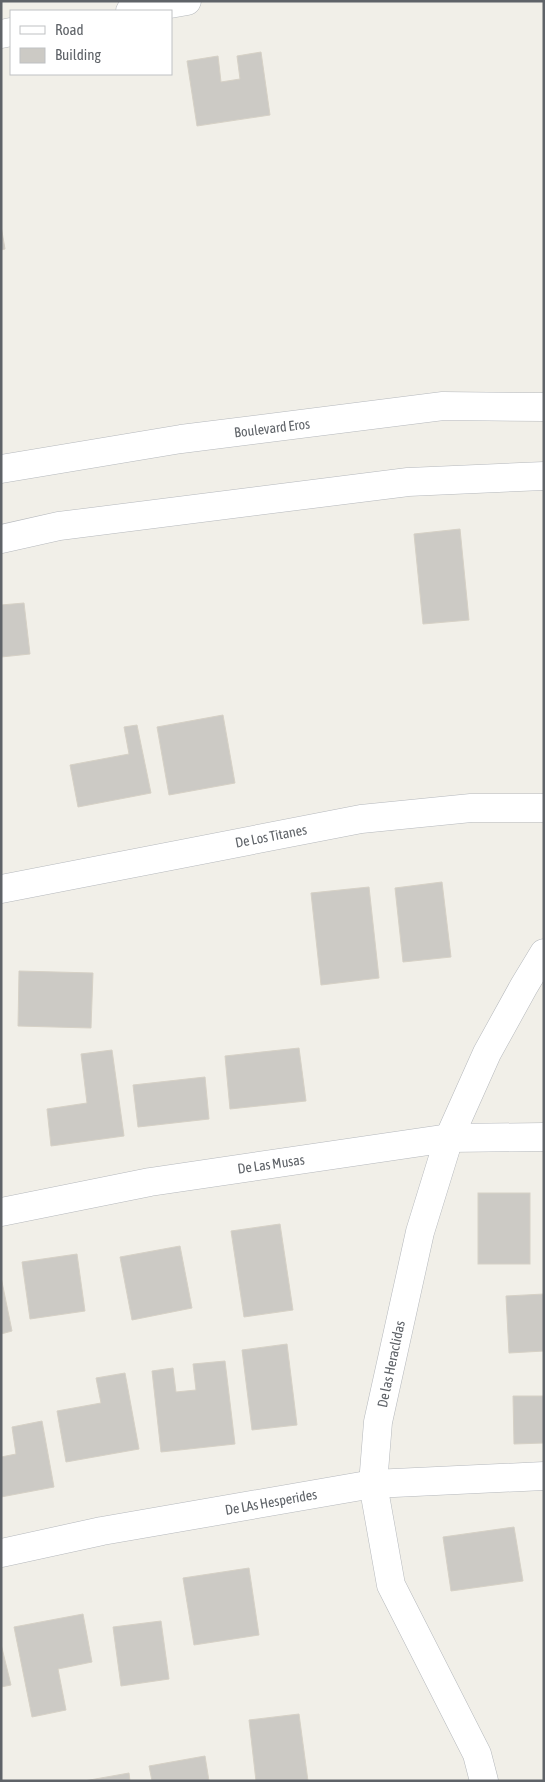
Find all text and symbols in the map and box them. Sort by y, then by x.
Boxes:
legend [10,10,172,75]
text: Road [55,21,84,38]
text: Building [55,46,101,63]
street label: Boulevard Eros [233,415,311,441]
street label: De Los Titanes [234,821,308,851]
street label: De Las Musas [236,1151,306,1177]
street label: De las Heraclidas [374,1319,408,1409]
street label: De LAs Hesperides [224,1486,318,1518]

